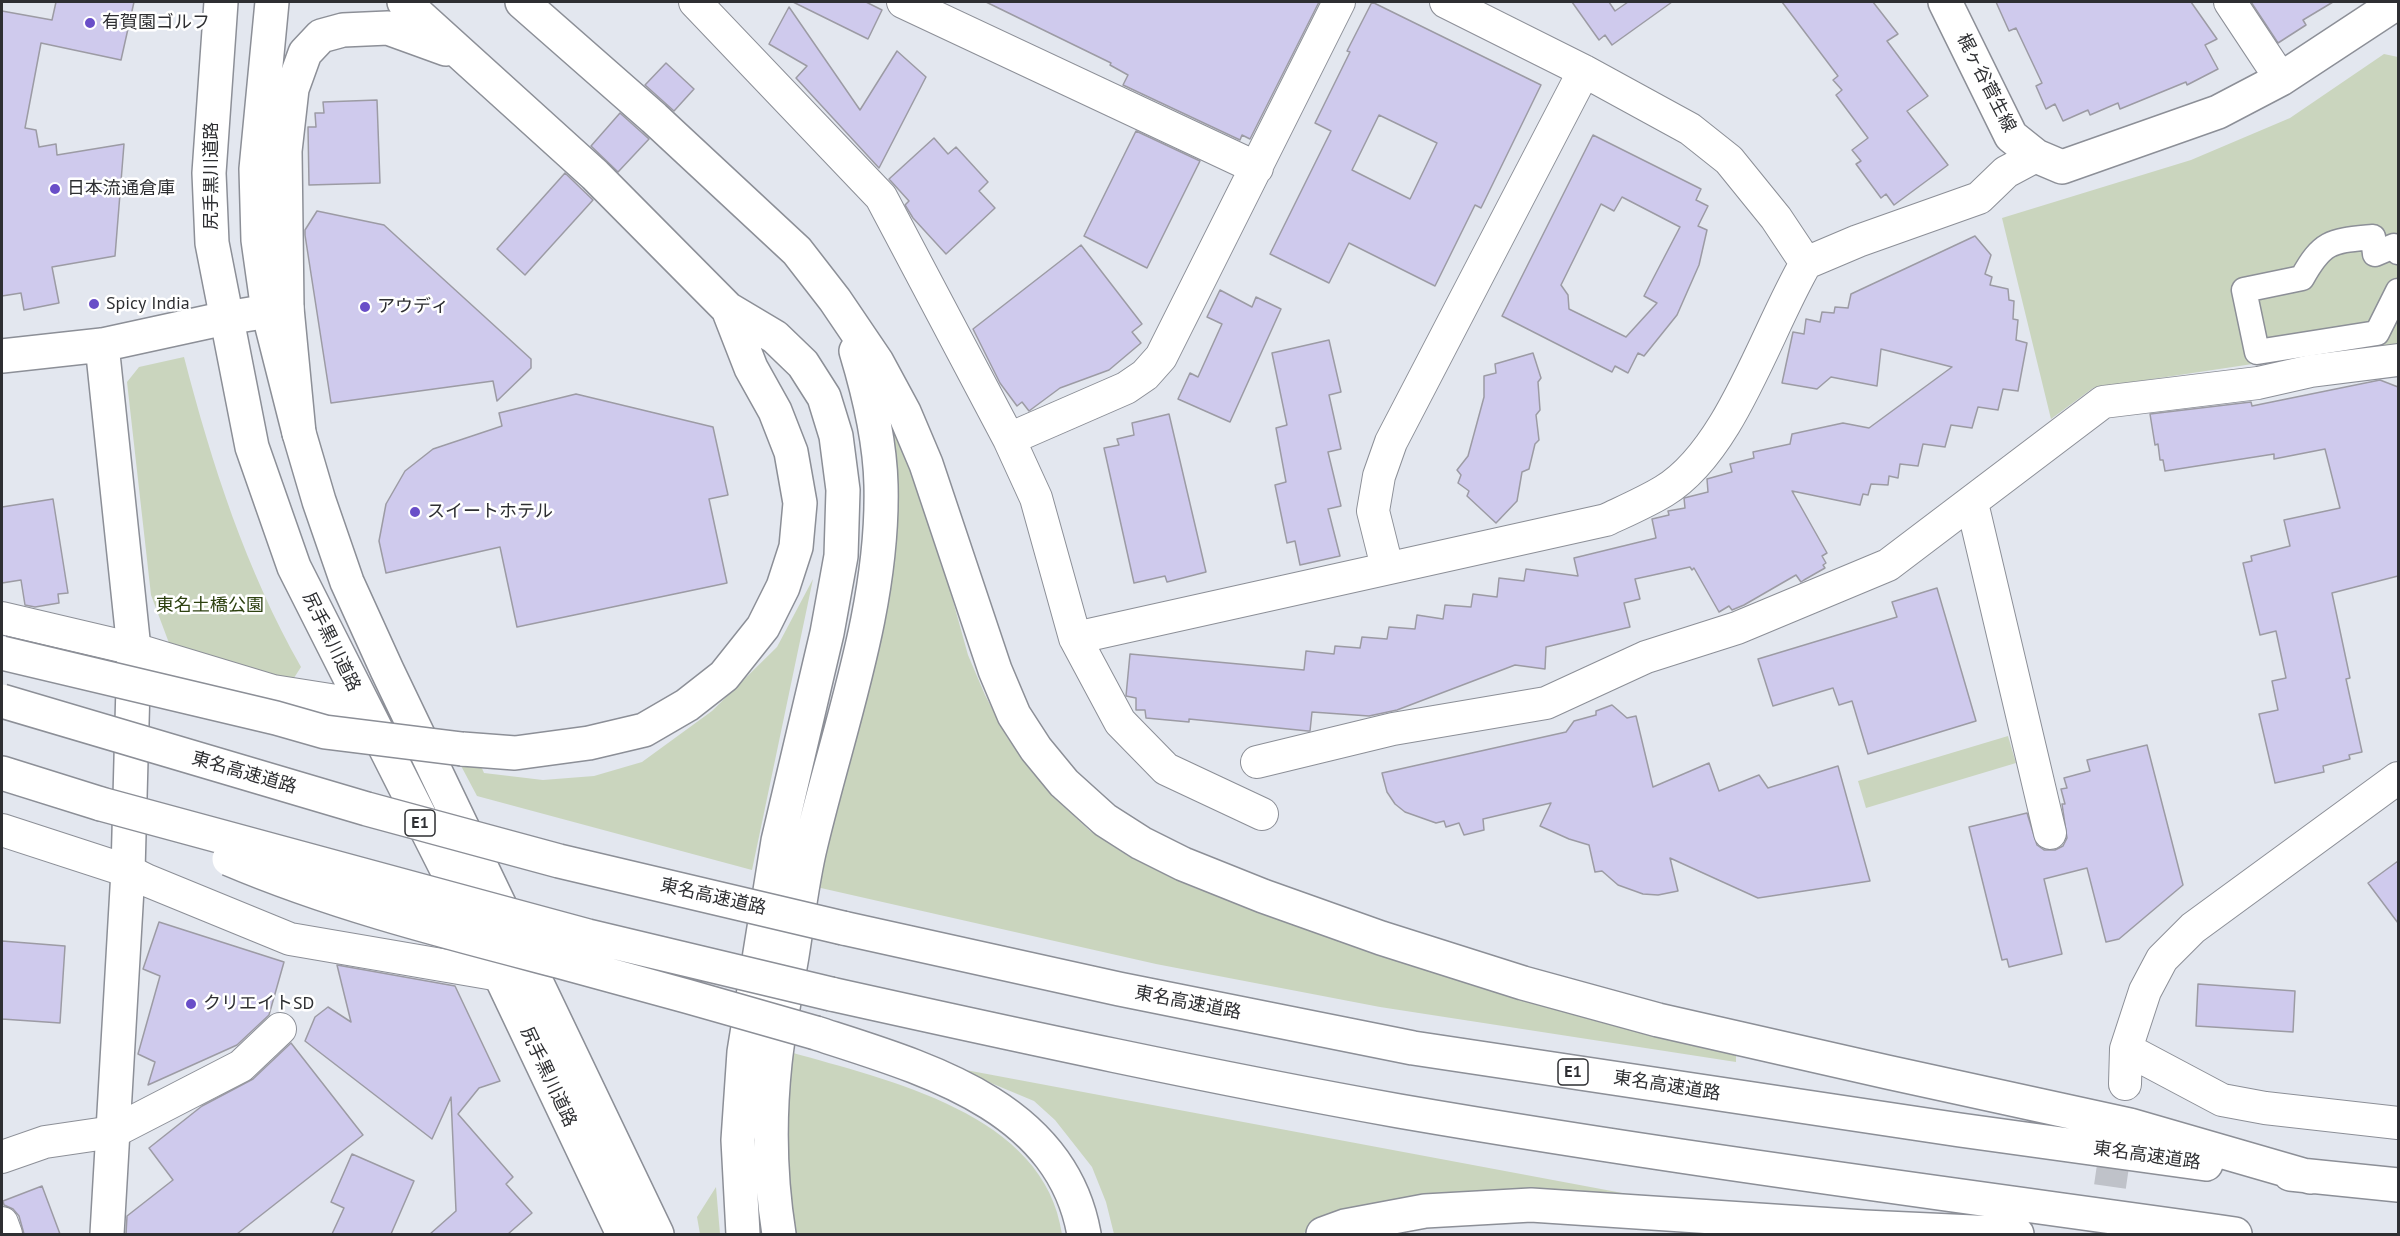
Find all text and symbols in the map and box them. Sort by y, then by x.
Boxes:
place label: 有賀園ゴルフ [102,12,210,34]
marker: 有賀園ゴルフ [83,16,97,30]
street label: 梶ヶ谷菅生線 [1952,30,2020,136]
street label: 尻手黒川道路 [201,122,223,230]
place label: 日本流通倉庫 [67,178,175,200]
marker: 日本流通倉庫 [48,182,62,196]
place label: Spicy India [106,293,190,315]
place label: アウディ [377,296,449,318]
marker: Spicy India [87,297,101,311]
marker: アウディ [358,300,372,314]
place label: スイートホテル [427,501,553,523]
marker: スイートホテル [408,505,422,519]
street label: 尻手黒川道路 [298,589,364,695]
park label: 東名土橋公園 [156,595,264,617]
street label: 東名高速道路 [189,748,299,798]
road number: E1 [405,810,435,836]
street label: 東名高速道路 [658,874,768,920]
street label: 東名高速道路 [1133,982,1243,1024]
place label: クリエイトSD [203,993,314,1015]
marker: クリエイトSD [184,997,198,1011]
street label: 尻手黒川道路 [515,1023,581,1131]
road number: E1 [1558,1059,1588,1085]
street label: 東名高速道路 [1612,1067,1722,1105]
street label: 東名高速道路 [2092,1138,2202,1174]

